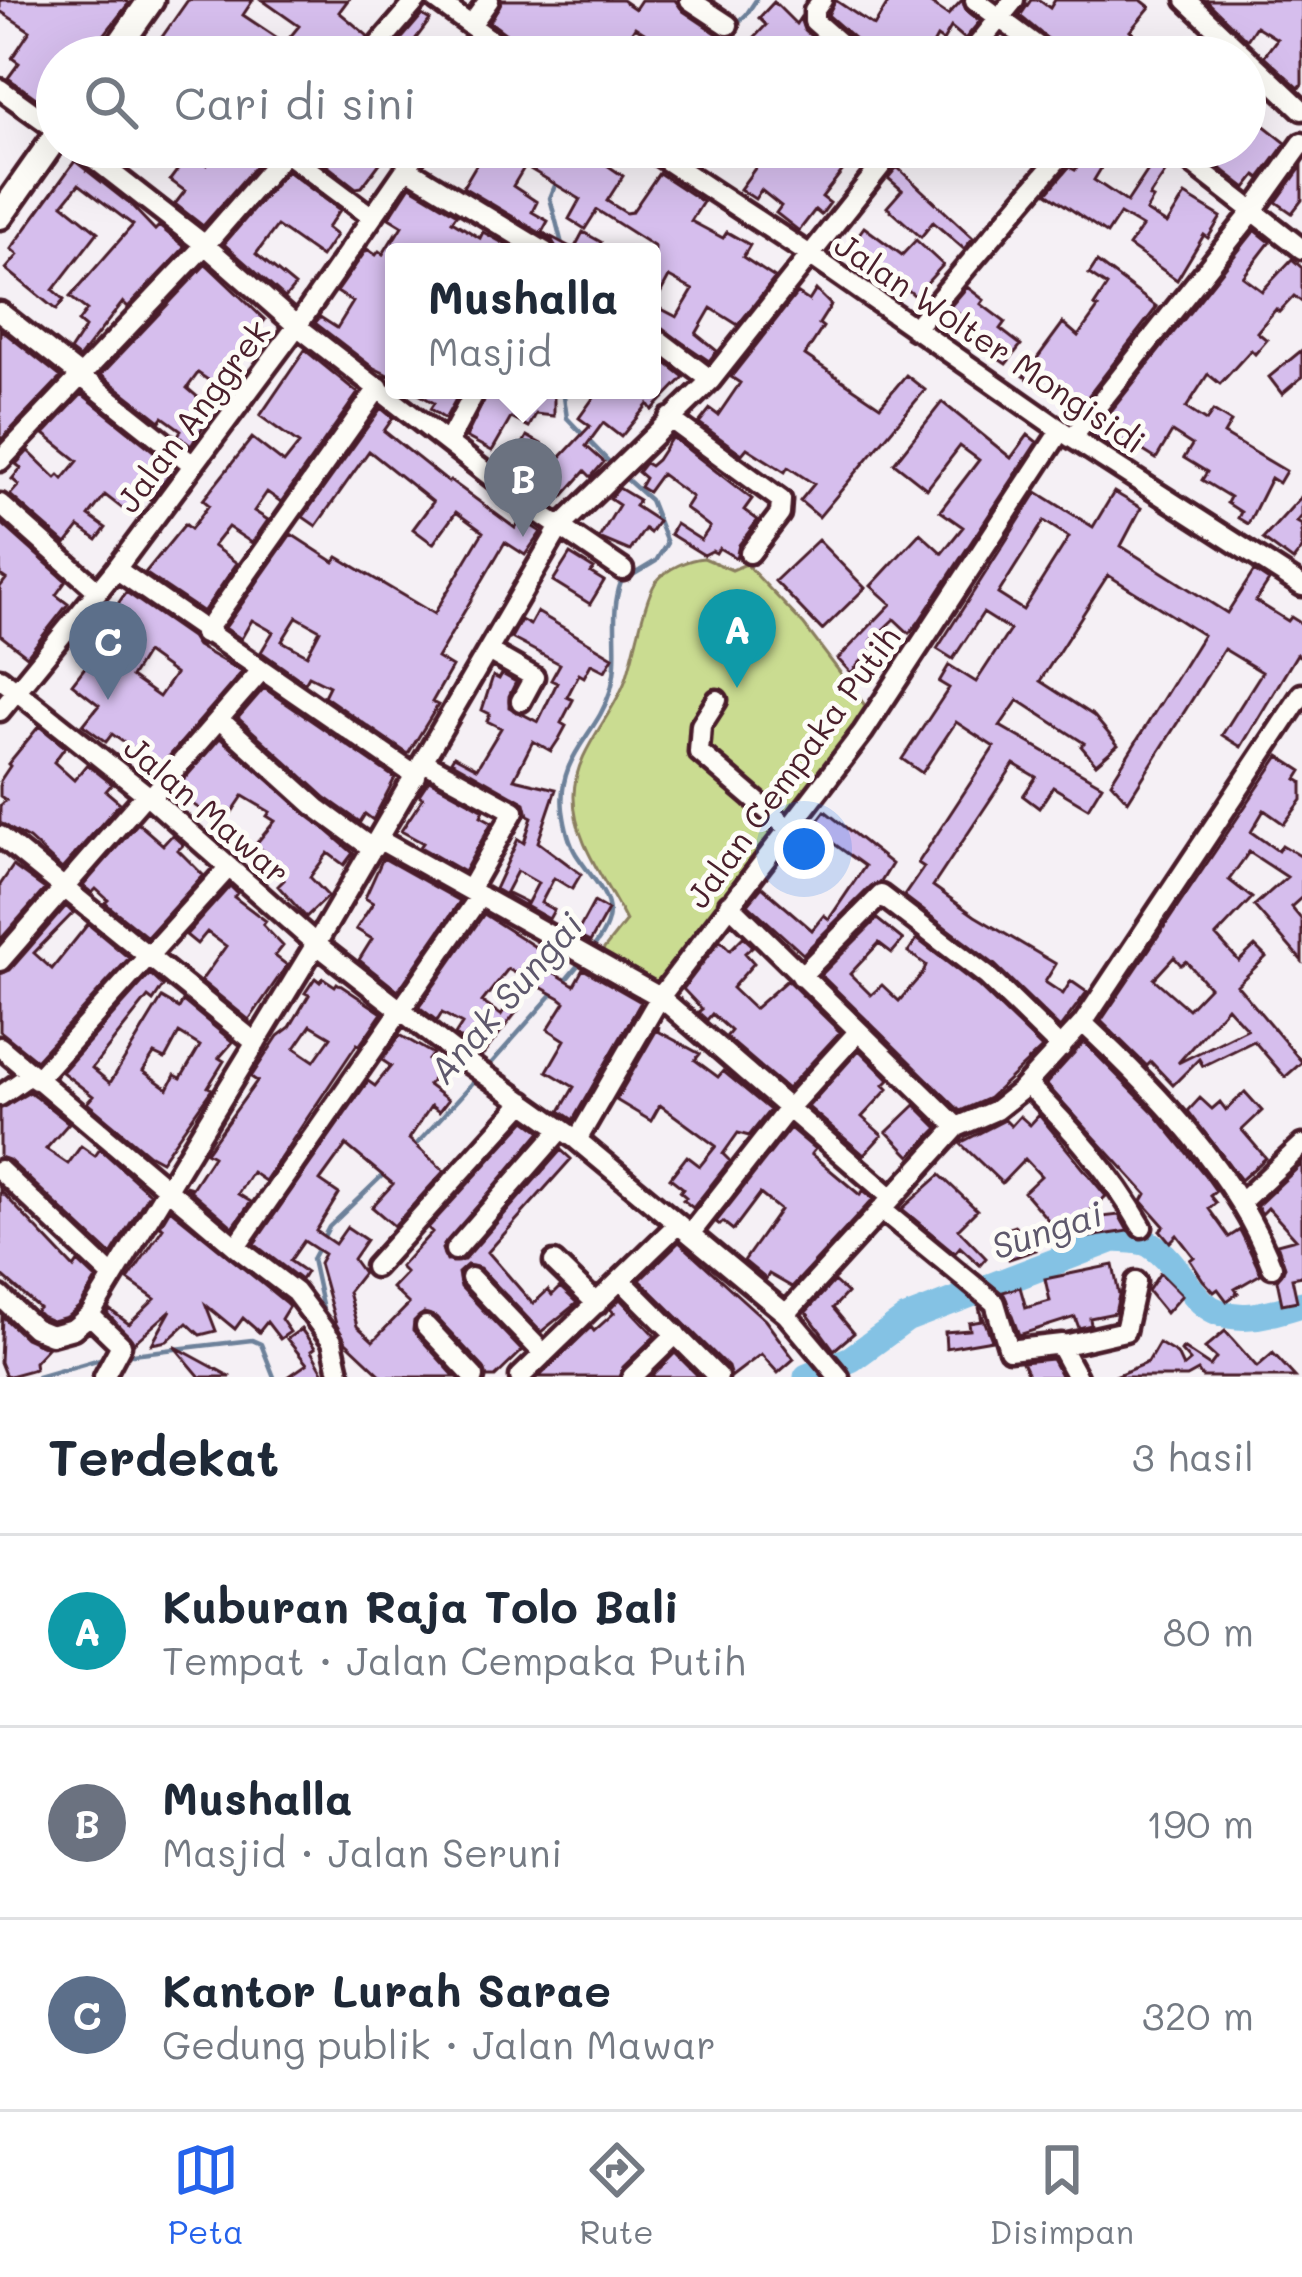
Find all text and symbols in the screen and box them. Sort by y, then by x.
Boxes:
search box [36,36,1266,168]
icon: search [78,69,144,135]
text: Cari di sini [174,73,416,131]
street label: Jalan Wolter Mongisidi [827,222,1154,462]
popup [385,243,661,399]
text: Mushalla [428,267,618,325]
street label: Jalan Anggrek [105,310,278,520]
text: Masjid [428,325,552,376]
pin: B [484,438,562,537]
pin: A [698,589,776,688]
pin: C [69,601,147,700]
street label: Jalan Cempaka Putih [675,617,908,915]
street label: Jalan Mawar [116,725,300,893]
your location [774,819,834,879]
water label: Anak Sungai [418,902,592,1092]
water label: Sungai [985,1189,1108,1269]
text: Terdekat [48,1422,279,1489]
text: 3 hasil [1132,1430,1254,1481]
text: Kuburan Raja Tolo Bali [162,1576,679,1634]
text: A [73,1605,101,1656]
text: 80 m [1163,1605,1254,1656]
text: Tempat · Jalan Cempaka Putih [162,1634,745,1685]
text: Mushalla [162,1768,353,1826]
text: B [74,1797,100,1848]
text: 190 m [1146,1797,1254,1848]
text: Masjid · Jalan Seruni [162,1826,563,1877]
text: Kantor Lurah Sarae [162,1960,611,2018]
text: C [73,1989,101,2040]
text: 320 m [1142,1989,1254,2040]
text: Gedung publik · Jalan Mawar [162,2018,716,2069]
tab: Peta [168,2137,244,2252]
tab: Rute [580,2137,654,2252]
tab: Disimpan [990,2137,1134,2252]

